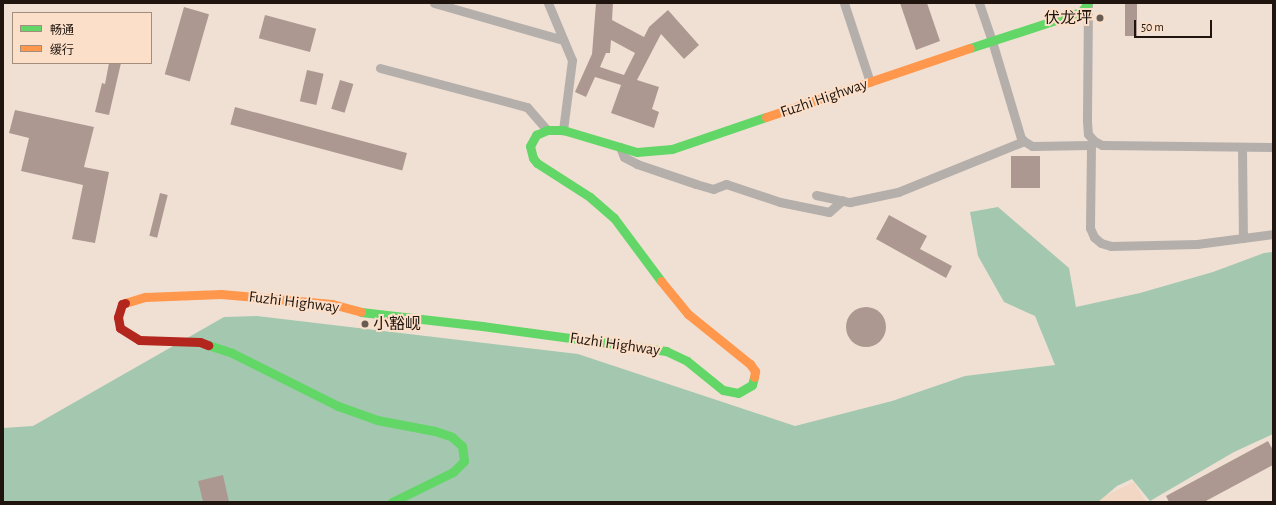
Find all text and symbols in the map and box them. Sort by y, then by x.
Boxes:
place label: 伏龙坪 [1044,8,1092,28]
legend [12,12,152,64]
scale bar [1136,12,1214,38]
marker: 伏龙坪 [1095,13,1105,23]
text: 50 m [1141,21,1164,33]
text: 畅通 [50,24,74,36]
text: 缓行 [50,44,74,56]
street label: Fuzhi Highway [778,74,870,122]
street label: Fuzhi Highway [248,287,340,317]
place label: 小豁岘 [373,314,421,334]
marker: 小豁岘 [360,319,370,329]
street label: Fuzhi Highway [569,328,661,360]

